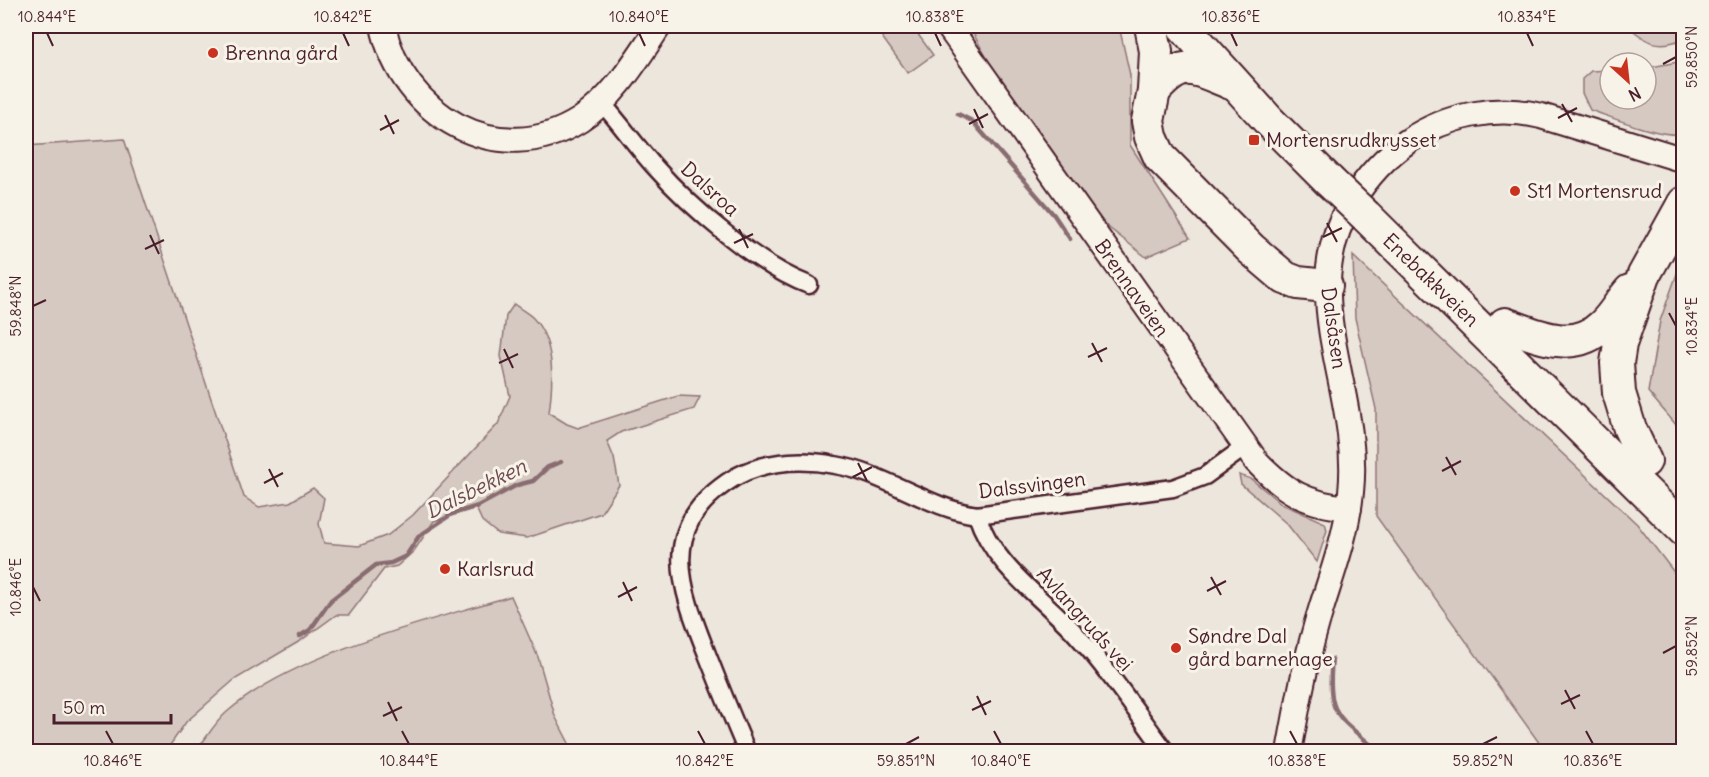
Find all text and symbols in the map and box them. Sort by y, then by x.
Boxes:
text: 10.844°E [18,7,77,26]
text: 10.842°E [314,7,372,26]
text: 10.840°E [609,7,669,26]
text: 10.838°E [906,7,964,26]
text: 10.836°E [1202,7,1260,26]
text: 10.834°E [1498,7,1556,26]
text: 59.850°N [1682,26,1701,88]
place label: Brenna gård [225,40,338,65]
marker: Brenna gård [206,46,220,60]
north arrow [1598,51,1658,111]
text: N [1625,83,1644,106]
place label: Mortensrudkrysset [1266,127,1437,152]
marker: Mortensrudkrysset [1247,133,1261,147]
street label: Dalsroa [676,156,745,221]
place label: St1 Mortensrud [1527,178,1662,203]
marker: St1 Mortensrud [1508,184,1522,198]
street label: Enebakkveien [1378,228,1485,332]
street label: Brennaveien [1090,234,1175,341]
text: 59.848°N [6,275,25,337]
street label: Dalsåsen [1316,286,1353,370]
text: 10.834°E [1682,297,1701,355]
water label: Dalsbekken [421,452,531,525]
street label: Dalssvingen [977,466,1087,503]
place label: Karlsrud [457,556,534,581]
text: 10.846°E [6,557,25,616]
street label: Avlangruds vei [1032,561,1139,676]
marker: Karlsrud [438,562,452,576]
text: 59.852°N [1682,616,1701,676]
place label: Søndre Dal gård barnehage [1188,623,1333,671]
marker: Søndre Dal gård barnehage [1169,641,1183,655]
scale bar [54,687,171,725]
text: 50 m [63,696,105,719]
text: 10.846°E [84,751,143,770]
text: 10.844°E [380,751,439,770]
text: 10.842°E [676,751,734,770]
text: 59.851°N [877,751,935,770]
text: 10.840°E [971,751,1031,770]
text: 10.838°E [1268,751,1326,770]
text: 59.852°N [1453,751,1513,770]
text: 10.836°E [1564,751,1622,770]

